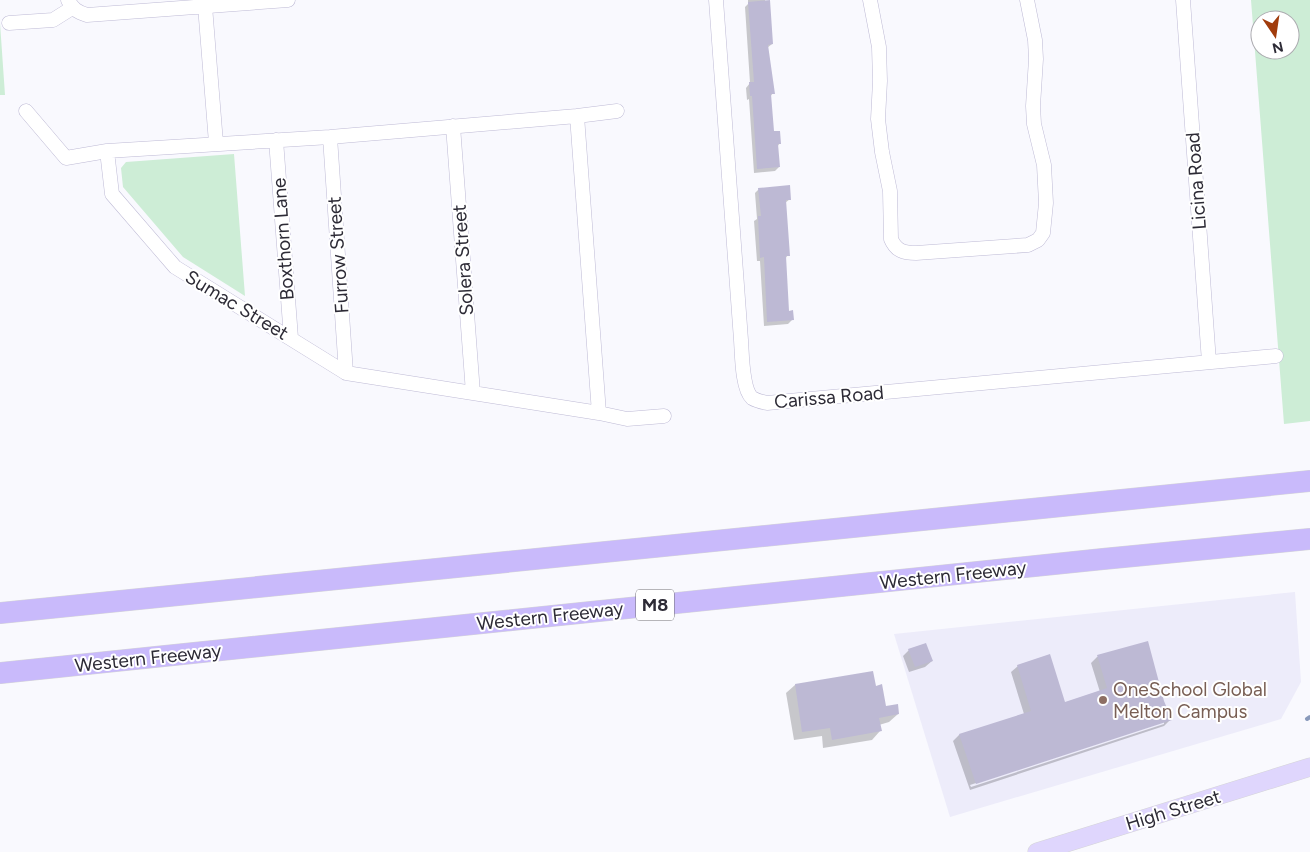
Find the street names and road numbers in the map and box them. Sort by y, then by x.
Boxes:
street label: Licina Road [1181,131,1211,231]
street label: Boxthorn Lane [267,177,299,301]
street label: Furrow Street [322,196,354,314]
street label: Solera Street [448,204,478,316]
street label: Sumac Street [181,265,293,345]
street label: Carissa Road [773,381,885,413]
street label: Western Freeway [879,556,1027,594]
road number: M8 [636,590,674,620]
street label: Western Freeway [476,597,624,635]
street label: Western Freeway [74,639,222,677]
street label: High Street [1123,785,1223,835]

